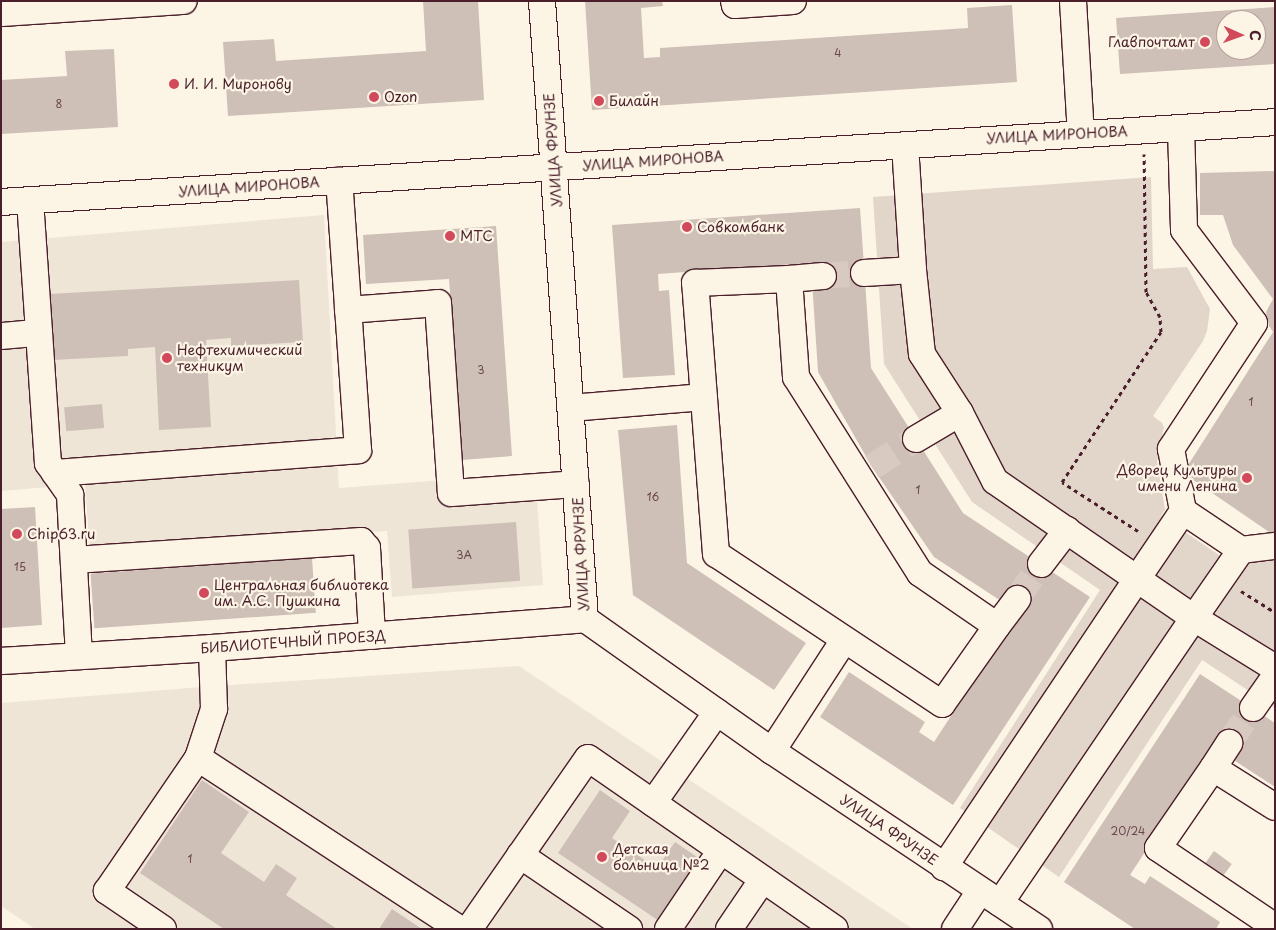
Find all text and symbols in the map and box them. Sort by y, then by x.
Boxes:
north arrow [1216,10,1266,60]
text: С [1245,30,1266,41]
place label: Главпочтамт [1108,34,1195,50]
marker: Главпочтамт [1199,36,1211,48]
house number: 4 [834,46,842,60]
place label: И. И. Миронову [184,76,292,92]
marker: И. И. Миронову [168,78,180,90]
place label: Ozon [384,89,417,105]
marker: Ozon [368,91,380,103]
street label: УЛИЦА ФРУНЗЕ [541,92,565,208]
place label: Билайн [609,93,659,109]
marker: Билайн [593,95,605,107]
house number: 8 [56,97,62,111]
street label: УЛИЦА МИРОНОВА [986,123,1128,147]
street label: УЛИЦА МИРОНОВА [582,148,724,174]
street label: УЛИЦА МИРОНОВА [178,174,320,200]
place label: Совкомбанк [697,219,784,235]
marker: Совкомбанк [681,221,693,233]
place label: МТС [460,228,493,244]
marker: МТС [444,230,456,242]
place label: Нефтехимический техникум [177,342,302,374]
marker: Нефтехимический техникум [161,352,173,364]
house number: 3 [477,363,485,377]
house number: 1 [1249,395,1253,409]
place label: Дворец Культуры имени Ленина [1116,462,1237,494]
marker: Дворец Культуры имени Ленина [1241,472,1253,484]
house number: 1 [916,483,920,497]
house number: 16 [647,490,659,504]
street label: УЛИЦА ФРУНЗЕ [570,496,592,612]
place label: Chip63.ru [27,526,95,542]
marker: Chip63.ru [11,528,23,540]
house number: 3А [456,548,472,562]
house number: 15 [14,560,26,574]
place label: Центральная библиотека им. А.С. Пушкина [214,577,389,610]
marker: Центральная библиотека им. А.С. Пушкина [198,587,210,599]
street label: БИБЛИОТЕЧНЫЙ ПРОЕЗД [200,627,386,657]
street label: УЛИЦА ФРУНЗЕ [837,791,941,869]
house number: 20/24 [1111,824,1145,838]
place label: Детская больница №2 [613,841,710,874]
marker: Детская больница №2 [595,850,609,864]
house number: 1 [188,852,192,866]

